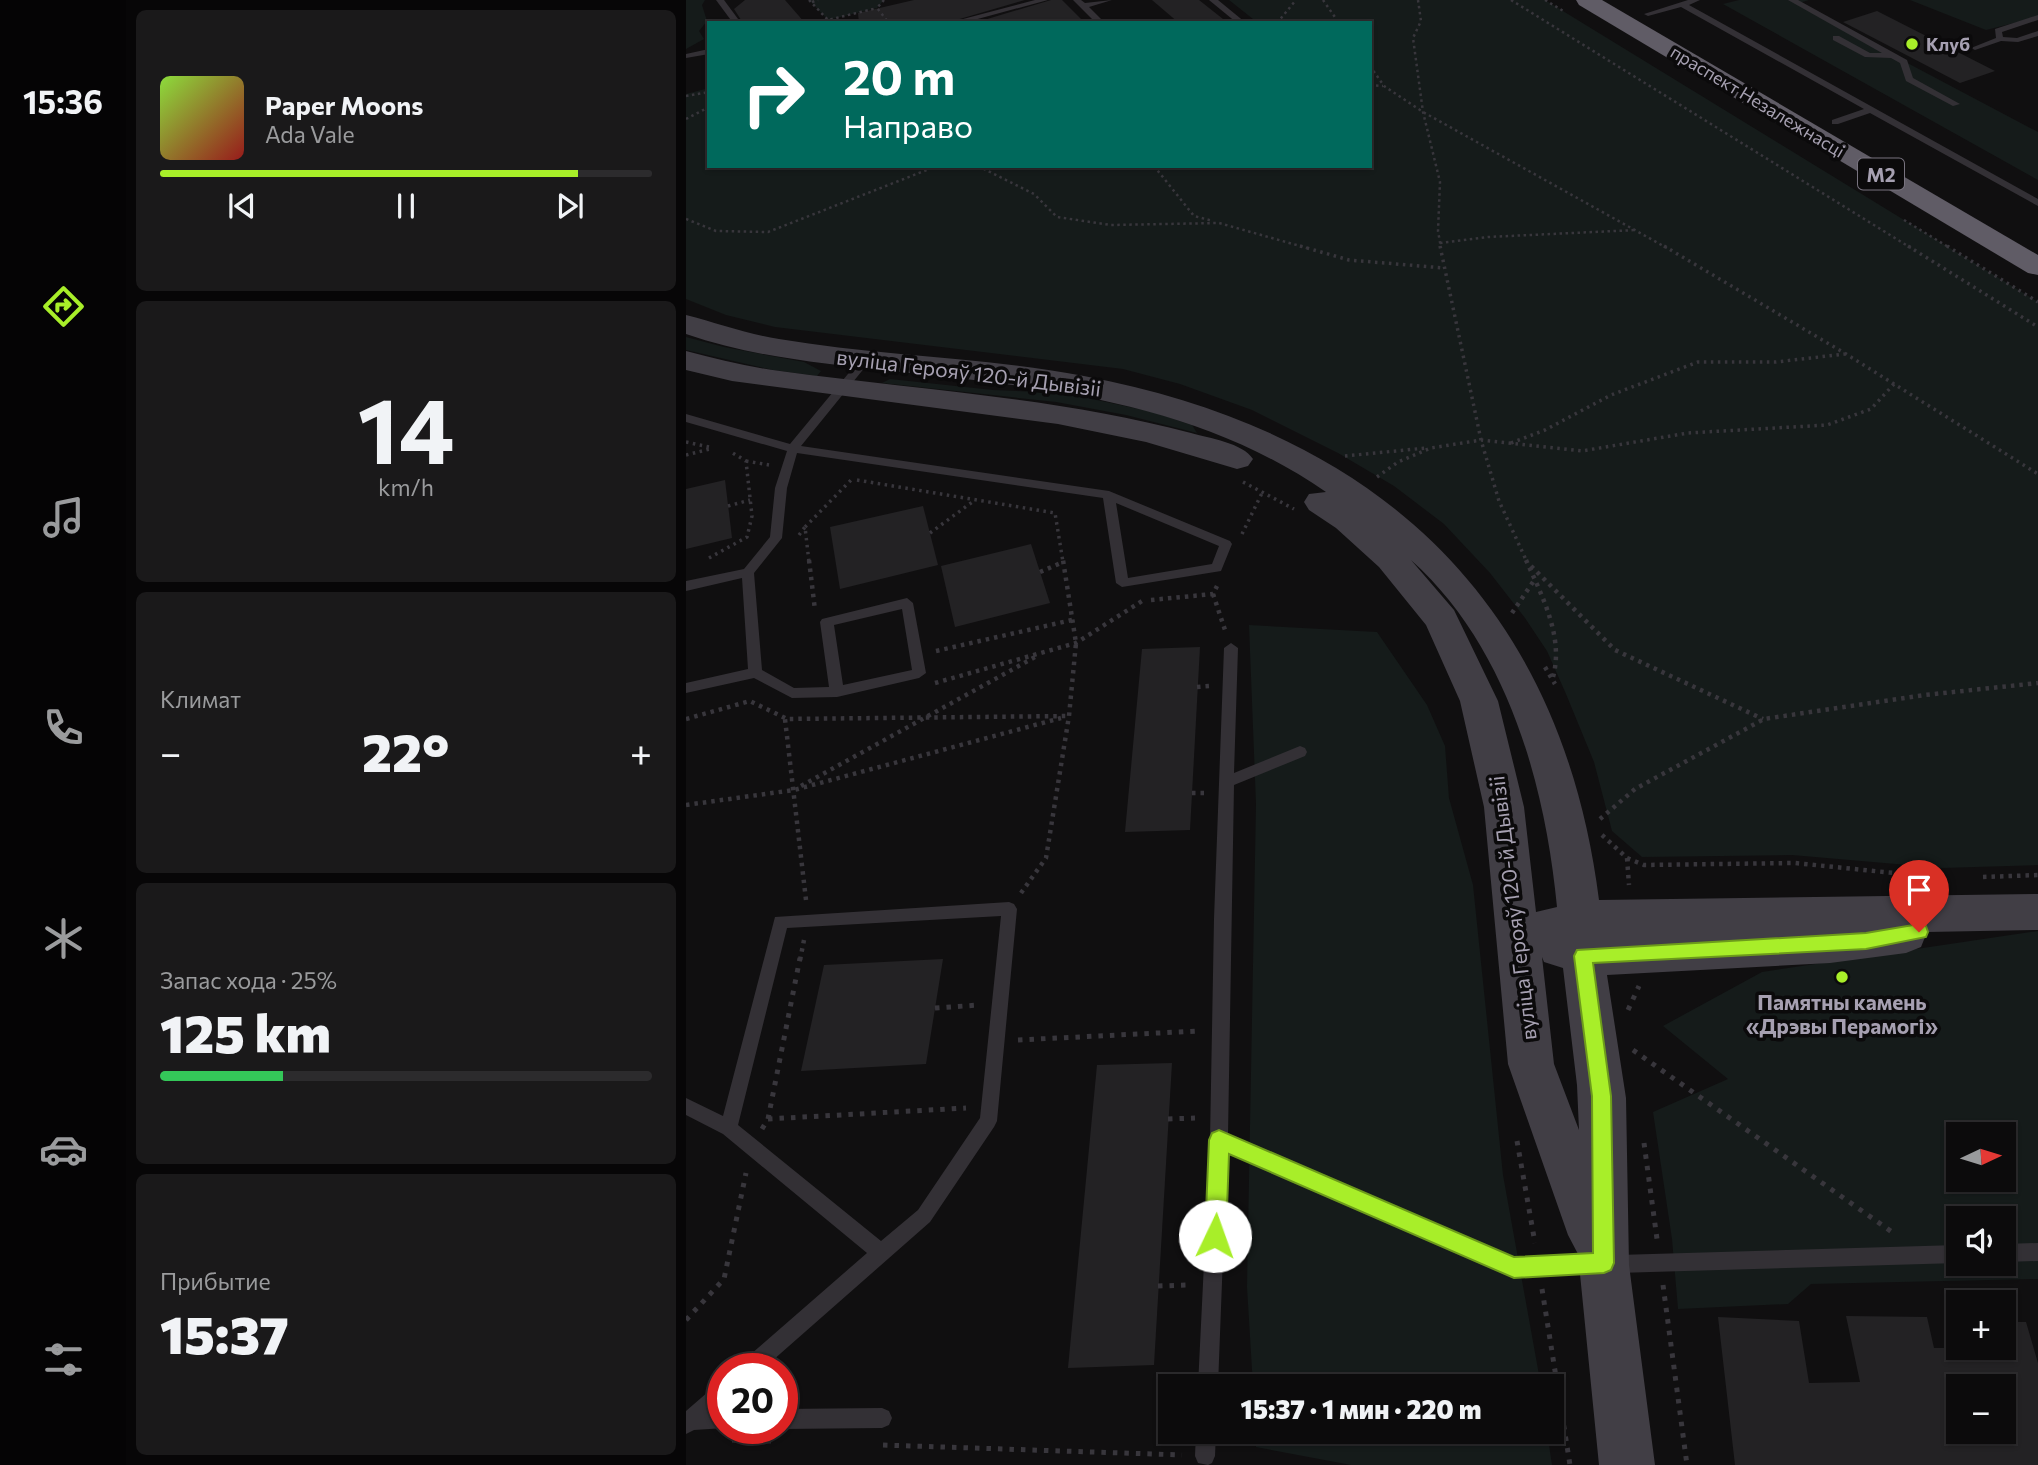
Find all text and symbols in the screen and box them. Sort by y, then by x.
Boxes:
place label: Клуб [1926,33,1970,55]
marker: Клуб [1904,36,1920,52]
street label: праспект Незалежнасці [1667,40,1849,162]
text: 20 m [843,45,955,105]
icon: right [728,49,819,140]
text: 15:36 [23,81,103,121]
text: Paper Moons [265,89,423,120]
text: Направо [843,105,973,145]
text: Ada Vale [265,120,355,148]
road number: М2 [1858,158,1904,190]
icon: previous [223,187,261,225]
icon: pause [387,187,425,225]
icon: next [551,187,589,225]
icon: directions [39,282,88,331]
street label: вуліца Герояў 120-й Дывізіі [835,343,1103,401]
text: 14 [357,371,455,483]
text: km/h [378,473,434,501]
icon: music [39,493,88,542]
text: Климат [160,685,241,713]
icon: phone [39,703,88,752]
text: 22° [362,719,449,783]
text: − [160,728,182,775]
text: + [630,728,652,775]
street label: вуліца Герояў 120-й Дывізіі [1483,774,1541,1042]
pin [1889,860,1949,932]
icon: arrive [1900,871,1938,909]
icon: climate [39,914,88,963]
text: Запас хода · 25% [160,966,337,994]
marker: Памятны камень «Дрэвы Перамогі» [1834,969,1850,985]
place label: Памятны камень «Дрэвы Перамогі» [1746,989,1938,1038]
text: 125 km [160,1000,331,1064]
north arrow [1946,1122,2016,1192]
map controls [1946,1122,2016,1444]
icon: car [39,1125,88,1174]
position arrow [1178,1199,1252,1273]
button: sound [1946,1206,2016,1276]
text: Прибытие [160,1267,271,1295]
button: + [1946,1290,2016,1360]
text: 15:37 [160,1301,289,1365]
icon: filters [39,1335,88,1384]
speed limit sign: 20 [707,1353,798,1444]
button: − [1946,1374,2016,1444]
text: 15:37 · 1 мин · 220 m [1241,1393,1481,1424]

